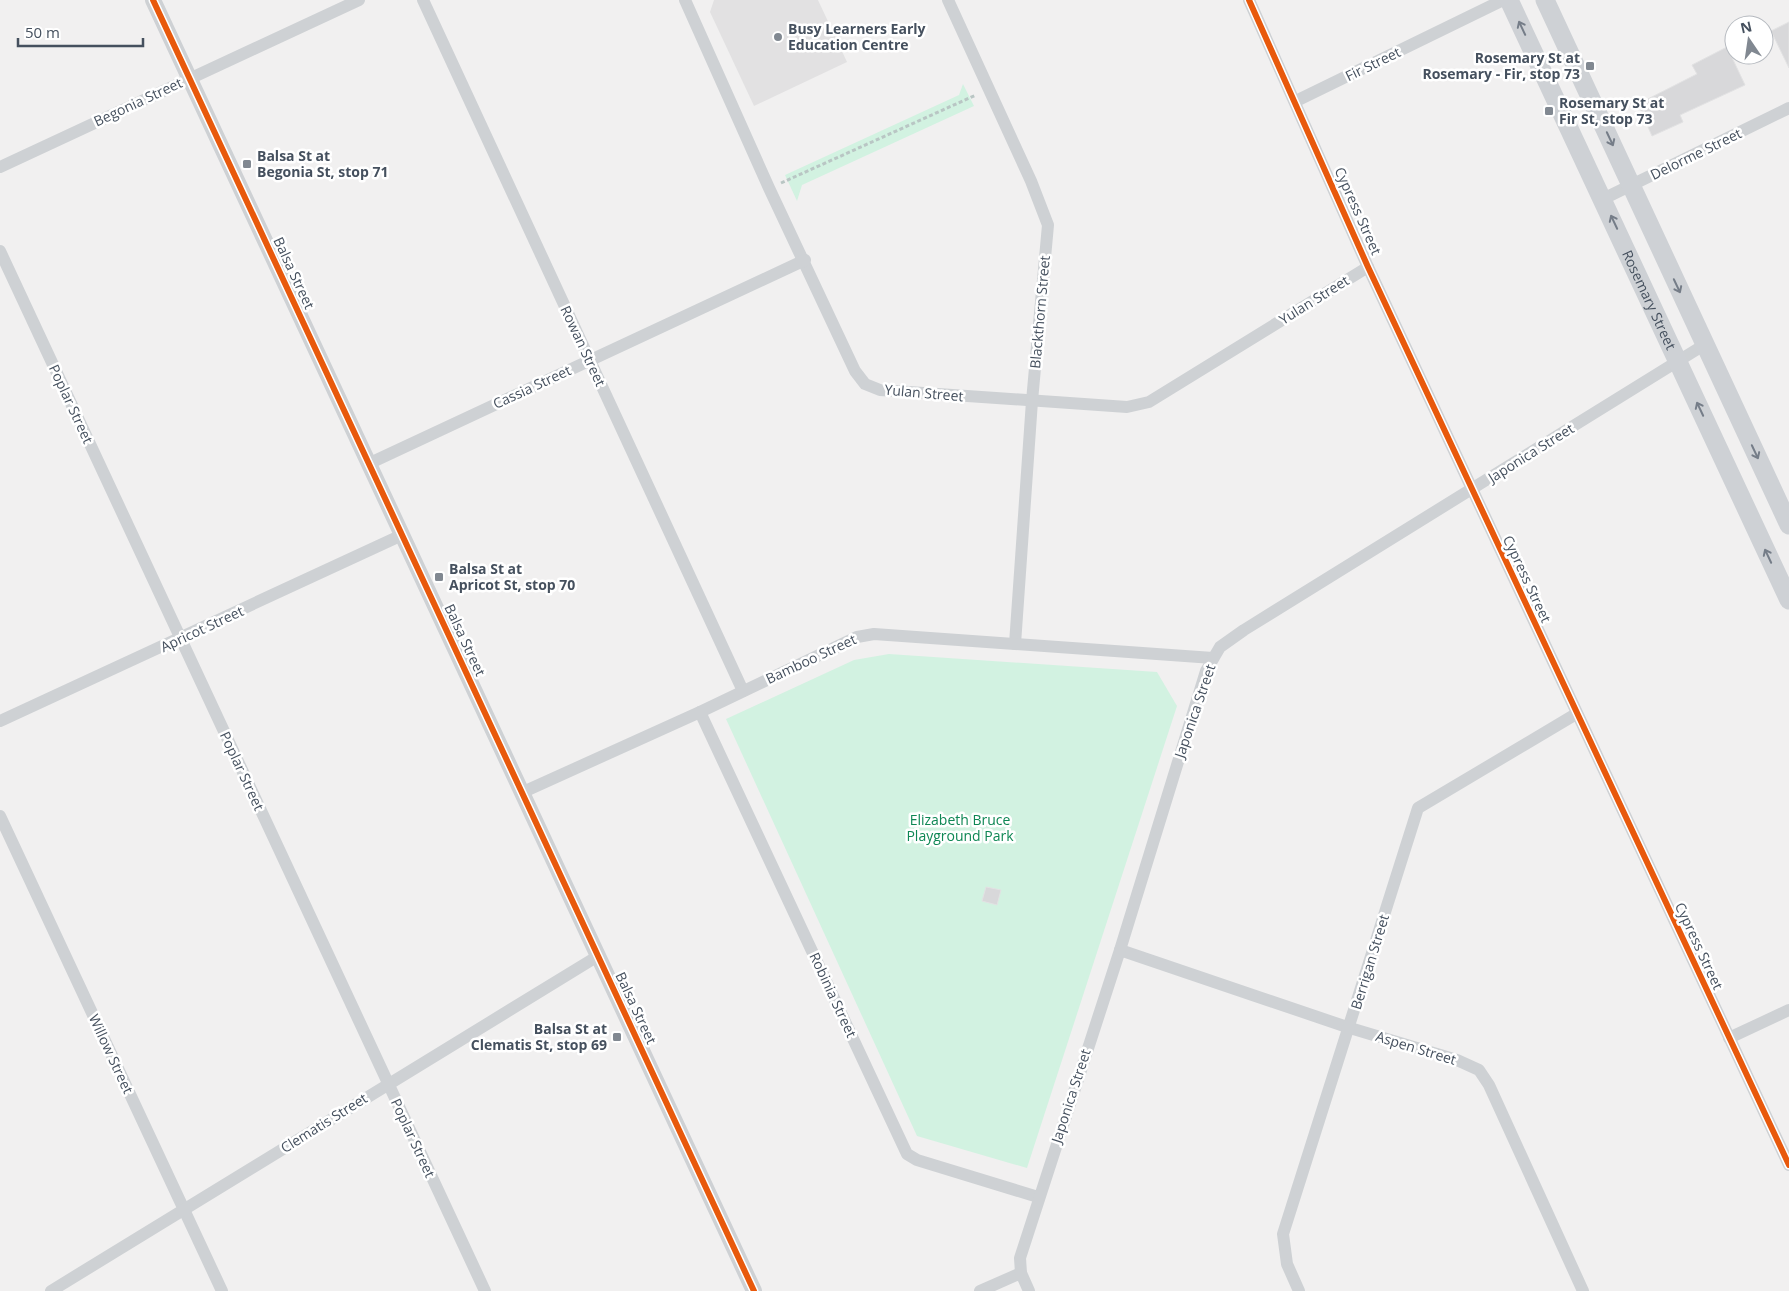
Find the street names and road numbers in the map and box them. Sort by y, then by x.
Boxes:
street label: Fir Street [1342,42,1404,85]
street label: Begonia Street [90,73,185,130]
street label: Delorme Street [1647,123,1745,184]
street label: Cypress Street [1331,164,1386,258]
street label: Balsa Street [269,234,319,312]
street label: Rosemary Street [1618,247,1681,353]
street label: Blackthorn Street [1025,255,1054,369]
street label: Yulan Street [1275,271,1352,329]
street label: Rowan Street [556,302,610,389]
street label: Cassia Street [490,360,574,413]
street label: Poplar Street [45,361,98,446]
street label: Yulan Street [884,380,964,405]
street label: Japonica Street [1483,419,1577,488]
street label: Cypress Street [1499,532,1556,625]
street label: Apricot Street [157,601,246,656]
street label: Balsa Street [440,601,490,679]
street label: Bamboo Street [762,629,859,688]
street label: Japonica Street [1169,661,1219,762]
street label: Poplar Street [216,728,269,813]
street label: Cypress Street [1671,899,1728,992]
street label: Berrigan Street [1346,912,1393,1012]
street label: Robinia Street [805,949,861,1040]
street label: Balsa Street [611,969,661,1047]
street label: Willow Street [85,1011,138,1097]
street label: Aspen Street [1374,1026,1459,1069]
street label: Japonica Street [1046,1046,1095,1147]
street label: Clematis Street [277,1088,371,1157]
street label: Poplar Street [387,1095,440,1180]

